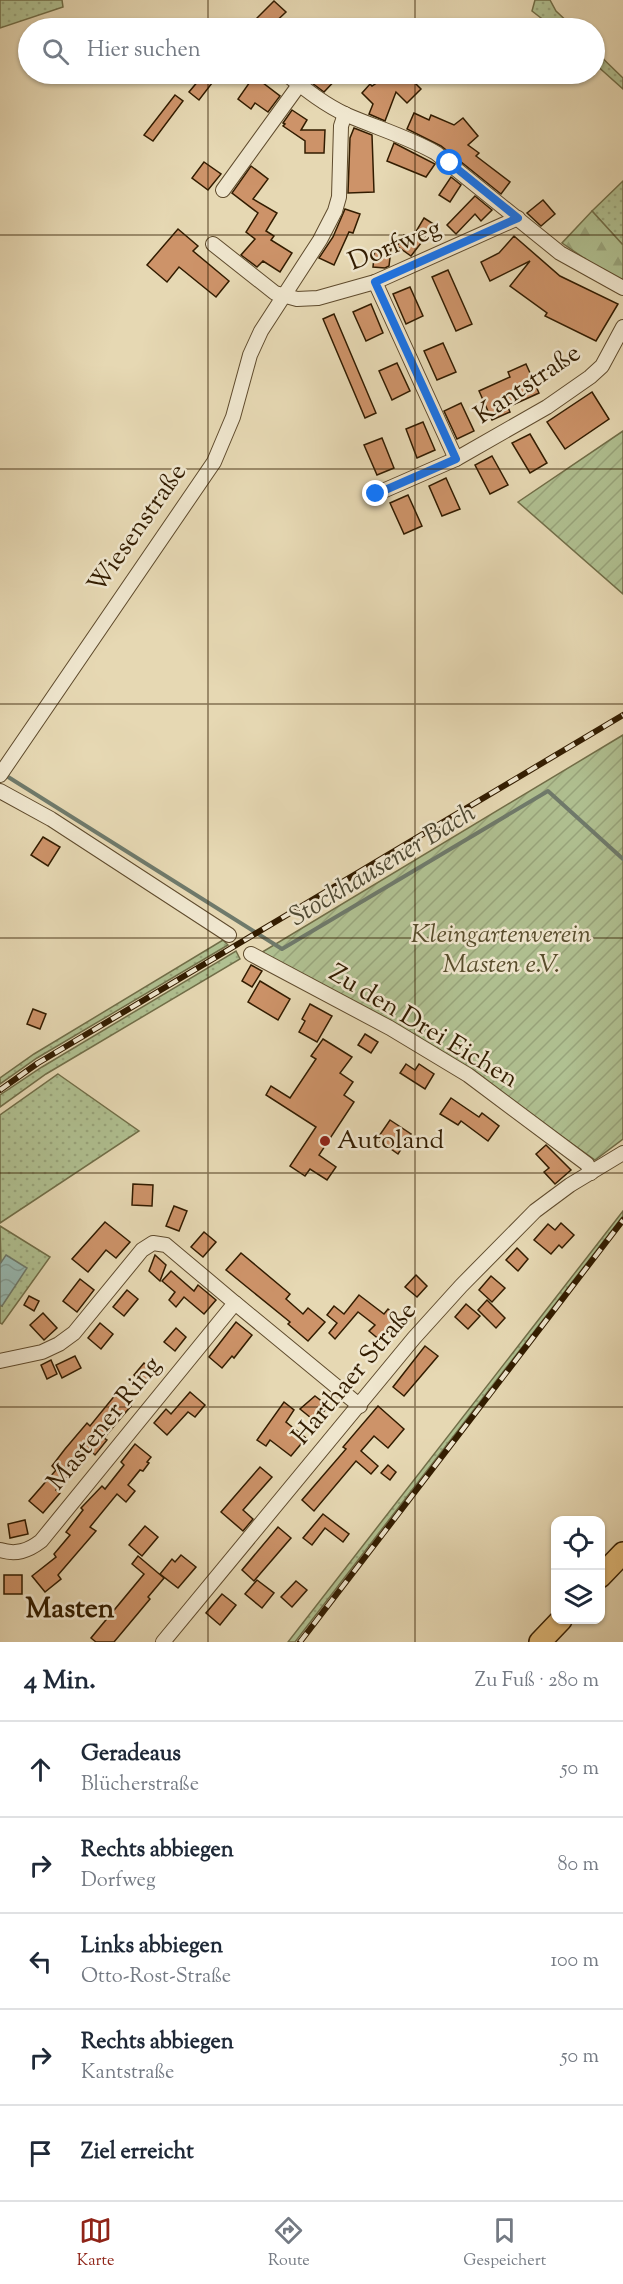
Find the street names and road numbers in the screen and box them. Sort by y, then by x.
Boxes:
street label: Dorfweg [343,211,447,281]
street label: Kantstraße [467,336,589,434]
street label: Wiesenstraße [80,457,196,601]
street label: Zu den Drei Eichen [321,956,525,1098]
street label: Harthaer Straße [284,1294,426,1454]
street label: Mastener Ring [39,1349,171,1499]

